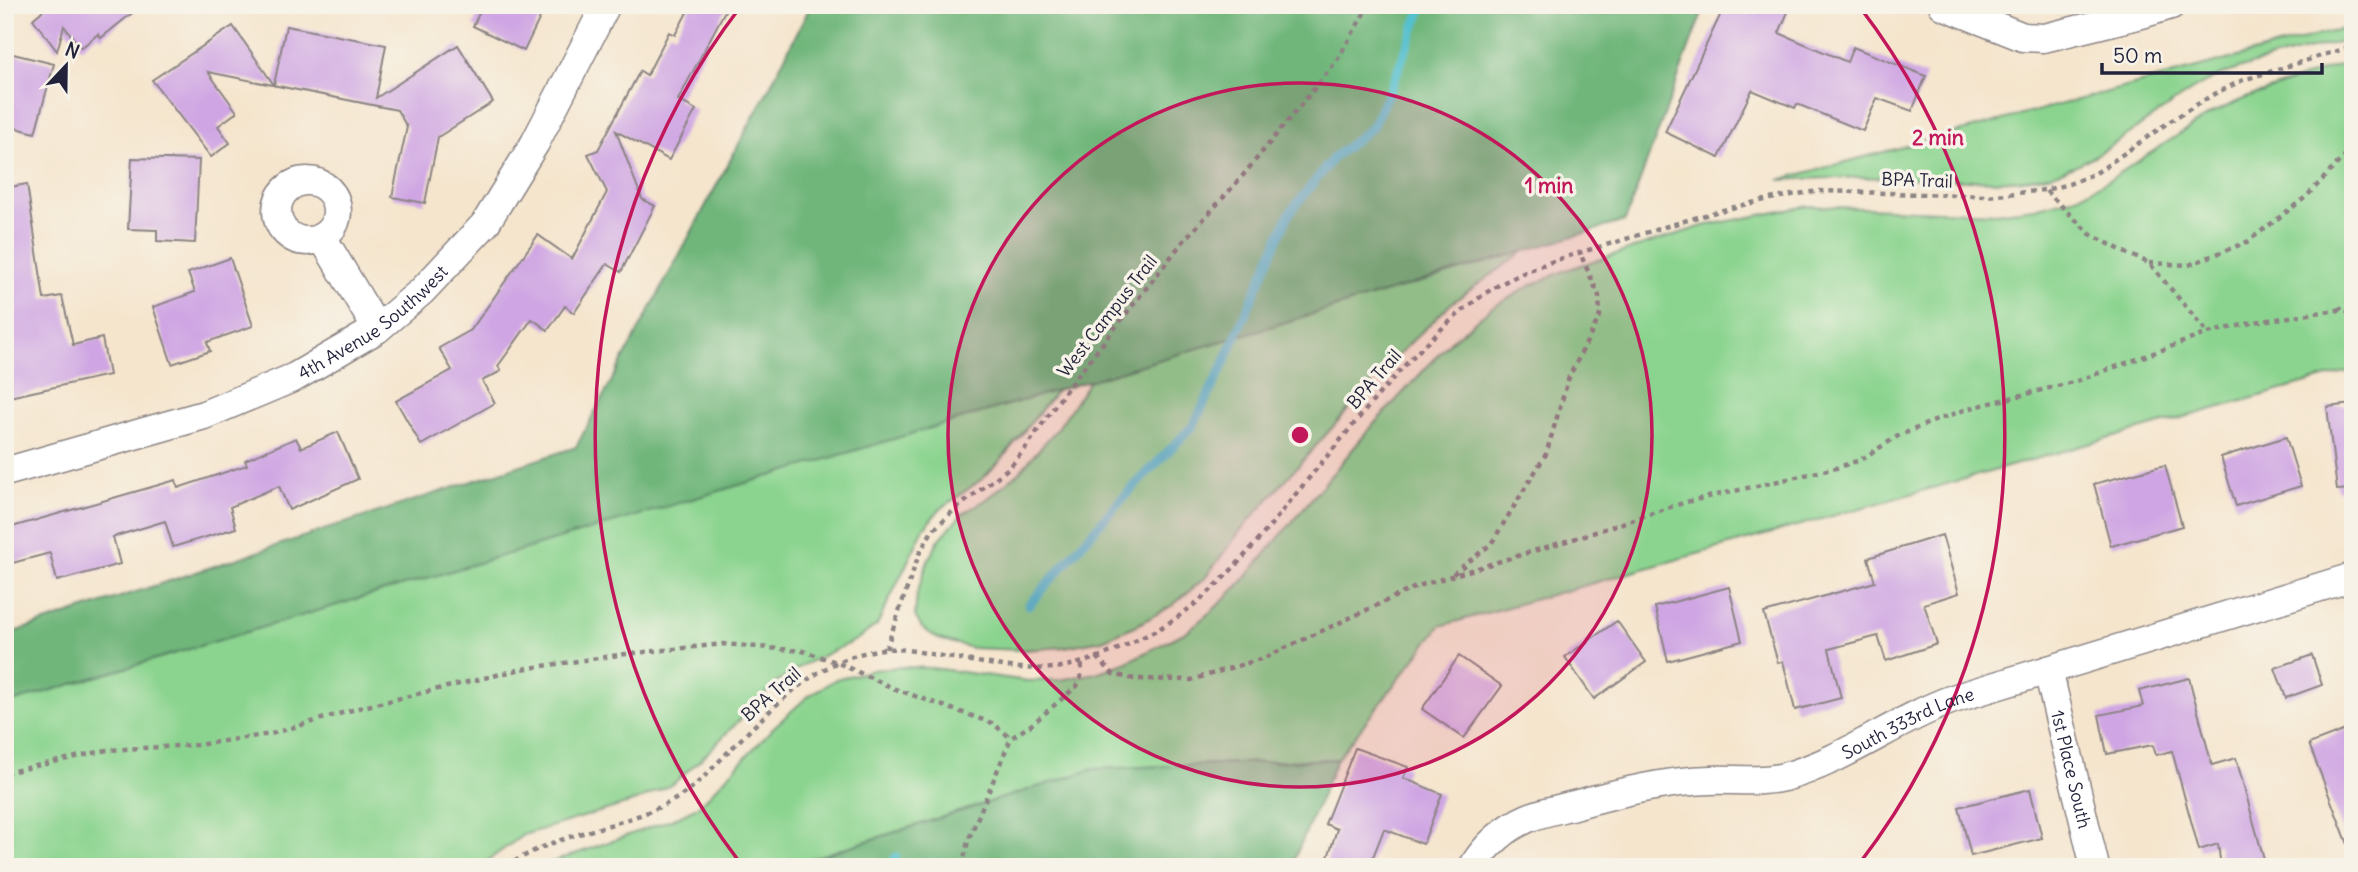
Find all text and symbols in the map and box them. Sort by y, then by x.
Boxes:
north arrow [32,32,102,102]
scale bar [2102,32,2323,76]
text: N [62,37,83,64]
text: 50 m [2113,42,2162,69]
text: 2 min [1912,124,1964,151]
street label: BPA Trail [1881,167,1953,193]
text: 1 min [1525,172,1573,199]
street label: West Campus Trail [1052,250,1162,382]
street label: 4th Avenue Southwest [293,260,452,384]
street label: BPA Trail [1342,344,1406,414]
centre of rings [1288,423,1312,447]
street label: BPA Trail [736,662,806,726]
street label: South 333rd Lane [1838,682,1977,764]
street label: 1st Place South [2046,708,2097,831]

